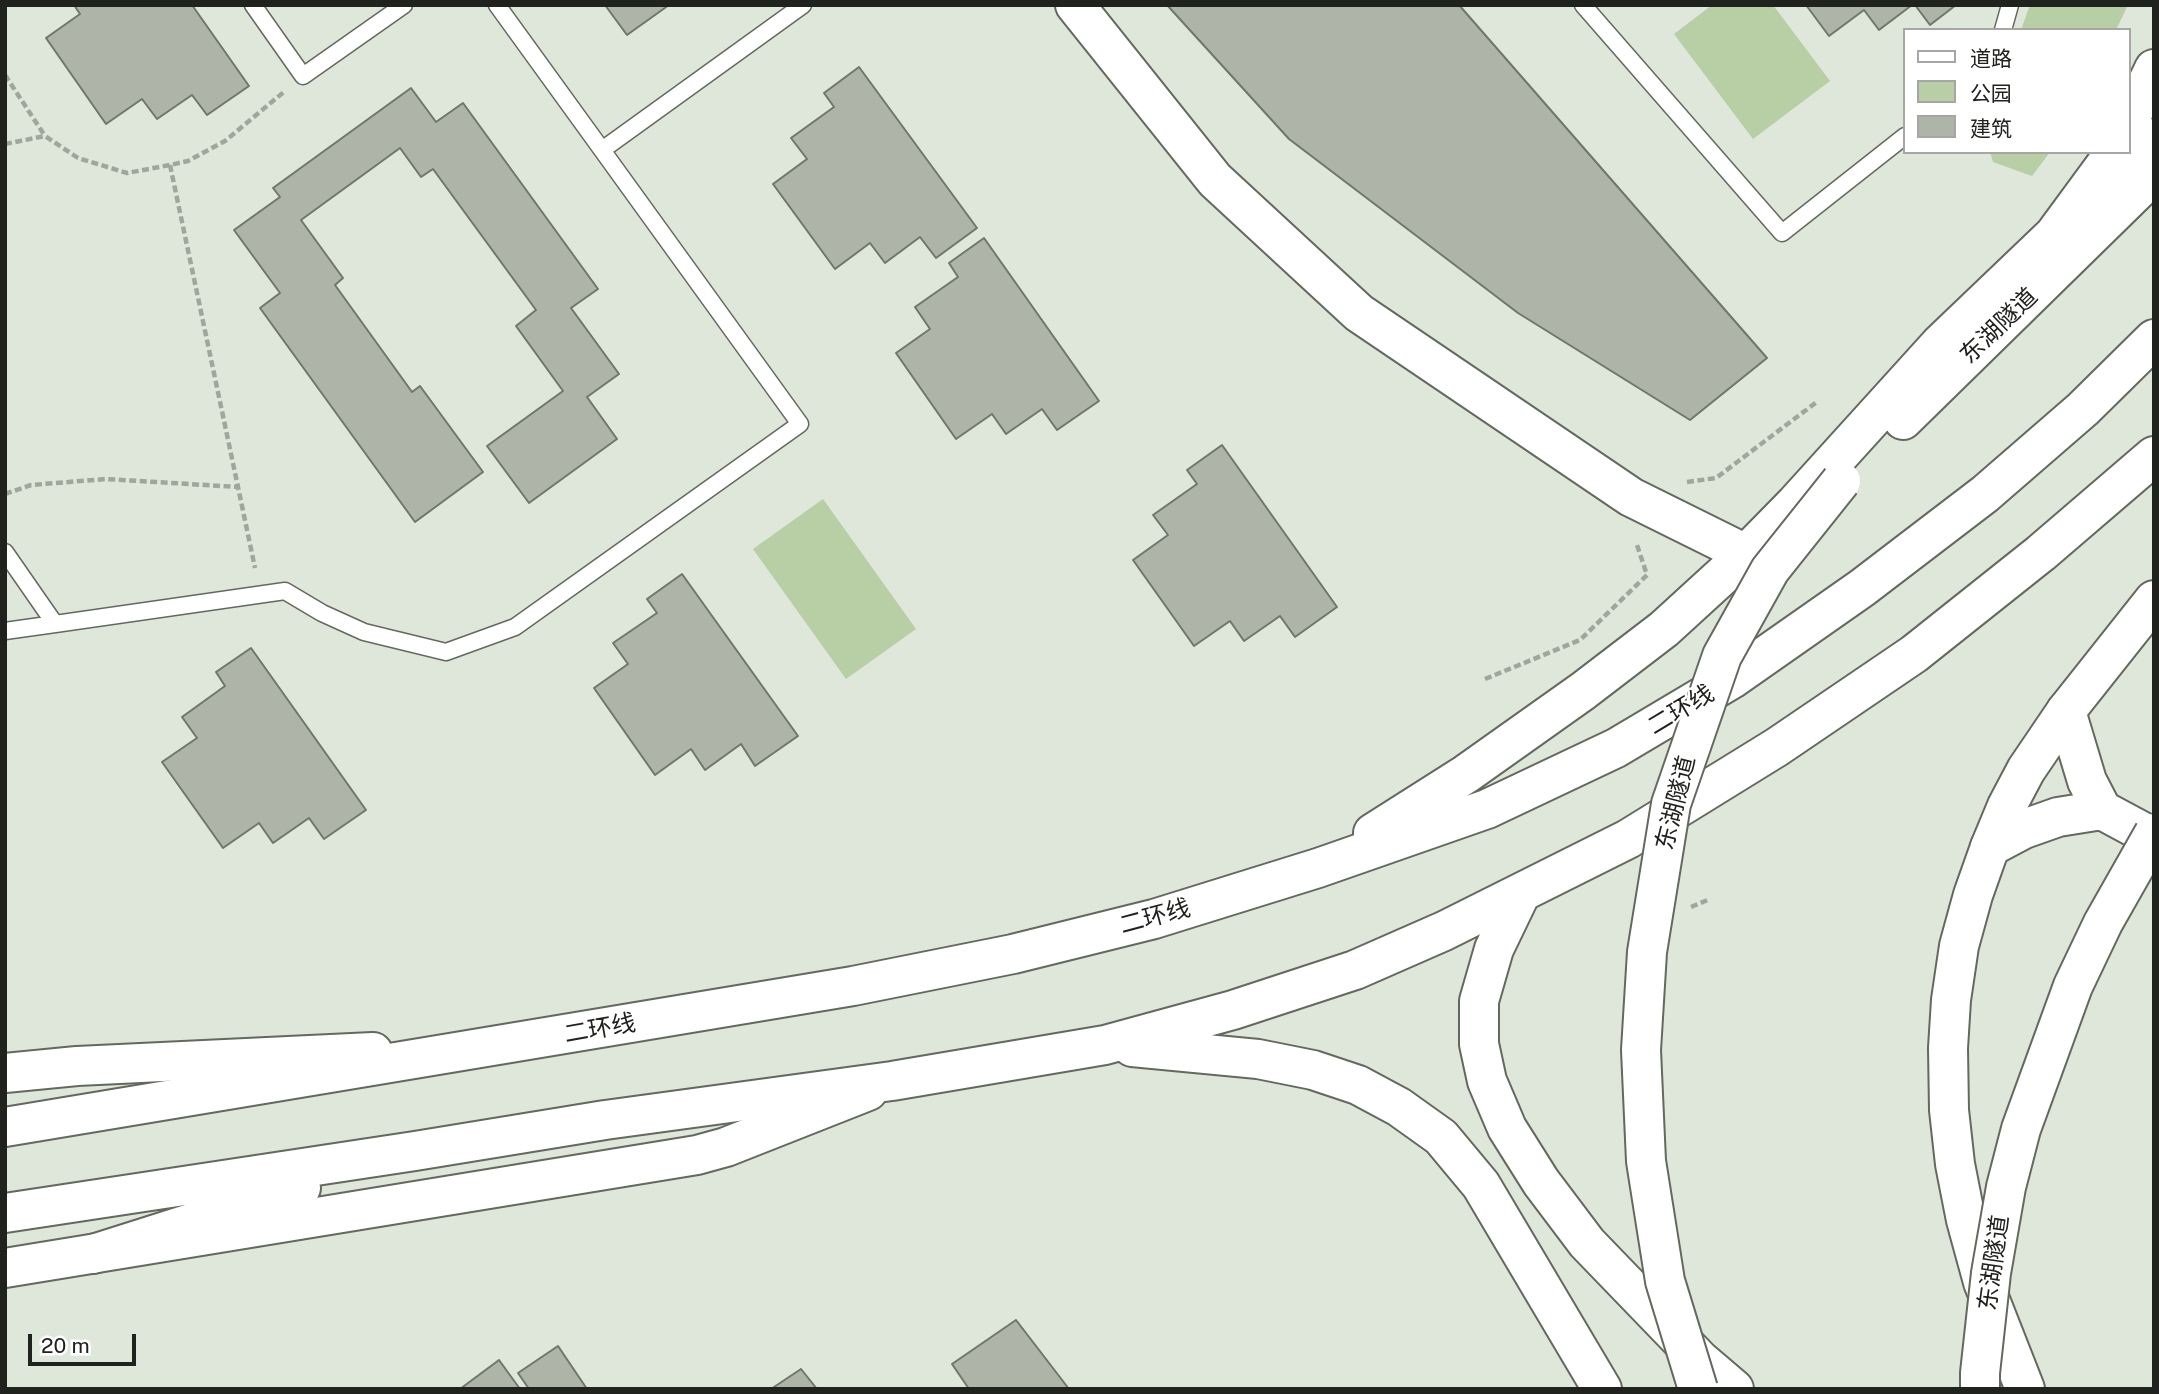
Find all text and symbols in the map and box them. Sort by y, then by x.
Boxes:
legend [1904,28,2131,154]
text: 道路 [1970,46,2012,71]
text: 公园 [1970,81,2012,106]
text: 建筑 [1970,116,2012,141]
street label: 东湖隧道 [1954,282,2044,370]
street label: 二环线 [1643,679,1719,741]
street label: 东湖隧道 [1650,753,1702,853]
street label: 二环线 [1116,894,1194,940]
street label: 二环线 [562,1009,638,1049]
street label: 东湖隧道 [1973,1213,2015,1313]
scale bar [32,1320,140,1364]
text: 20 m [41,1333,90,1358]

